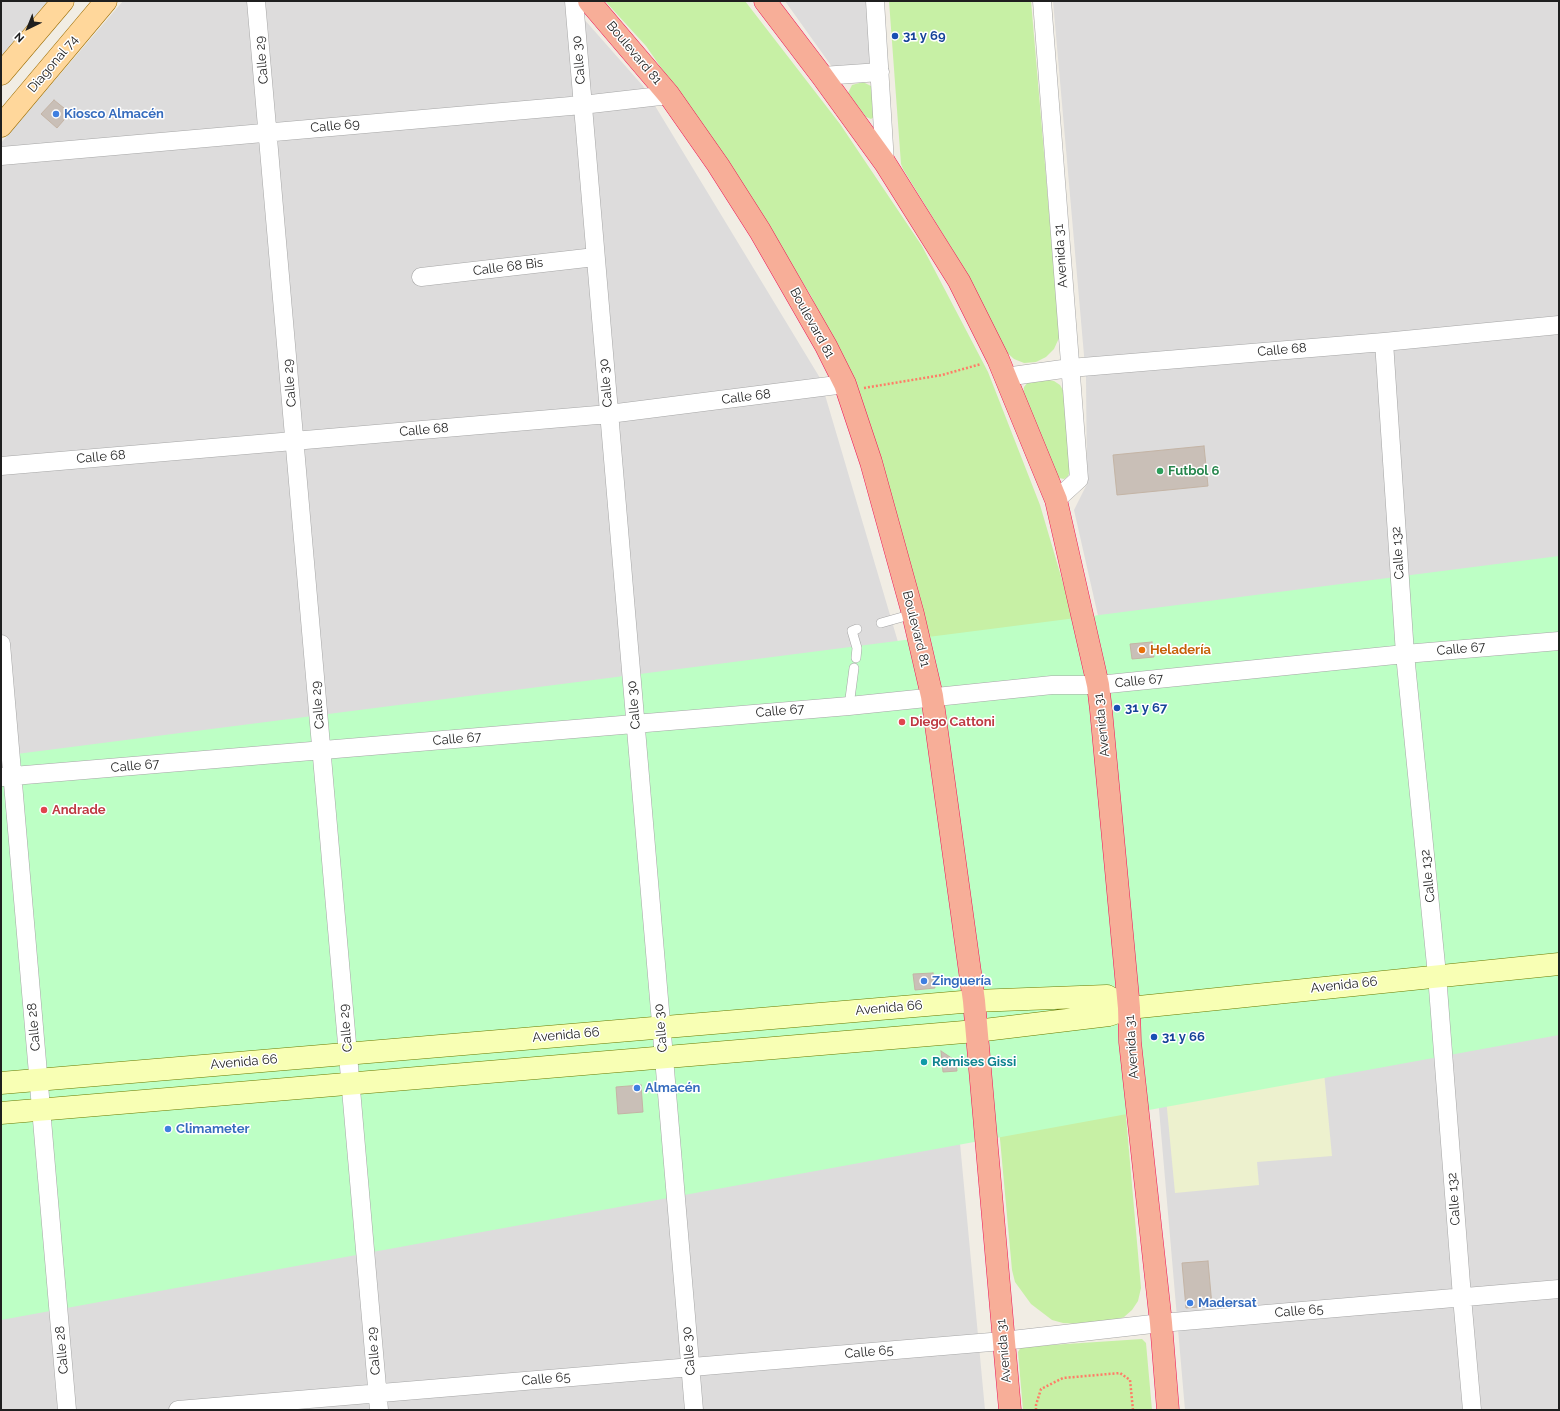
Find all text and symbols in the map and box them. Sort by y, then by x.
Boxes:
north arrow [8,8,48,48]
street label: Boulevard 81 [603,18,665,88]
place label: 31 y 69 [903,28,946,44]
text: N [12,30,27,45]
marker: 31 y 69 [890,31,900,41]
street label: Diagonal 74 [25,32,81,96]
street label: Calle 29 [252,35,272,85]
street label: Calle 30 [569,35,589,85]
place label: Kiosco Almacén [64,106,164,122]
marker: Kiosco Almacén [51,109,61,119]
street label: Calle 69 [310,116,360,136]
street label: Avenida 31 [1051,223,1071,289]
street label: Calle 68 Bis [472,255,544,279]
street label: Boulevard 81 [786,285,838,361]
street label: Calle 68 [1257,340,1307,360]
street label: Calle 29 [280,358,300,408]
street label: Calle 30 [596,358,616,408]
street label: Calle 68 [720,386,772,408]
street label: Calle 68 [399,420,449,440]
street label: Calle 68 [76,447,126,467]
place label: Futbol 6 [1168,463,1219,479]
marker: Futbol 6 [1155,466,1165,476]
street label: Calle 132 [1388,526,1408,580]
street label: Boulevard 81 [899,589,933,669]
street label: Calle 67 [1436,639,1486,659]
place label: Heladería [1150,642,1211,658]
marker: Heladería [1137,645,1147,655]
street label: Calle 67 [1114,671,1164,691]
street label: Calle 29 [308,680,328,730]
street label: Calle 30 [624,680,644,730]
street label: Avenida 31 [1091,692,1113,758]
place label: 31 y 67 [1125,700,1167,716]
street label: Calle 67 [755,701,805,721]
marker: 31 y 67 [1112,703,1122,713]
place label: Diego Cattoni [910,714,995,730]
marker: Diego Cattoni [897,717,907,727]
street label: Calle 67 [432,729,482,749]
street label: Calle 67 [110,756,160,776]
place label: Andrade [52,802,106,818]
marker: Andrade [39,805,49,815]
street label: Calle 132 [1417,849,1439,903]
place label: Zinguería [932,973,991,989]
street label: Avenida 66 [1310,974,1378,996]
marker: Zinguería [919,976,929,986]
street label: Avenida 66 [855,997,923,1019]
street label: Calle 28 [24,1002,44,1052]
street label: Calle 29 [336,1003,356,1053]
street label: Calle 30 [651,1003,671,1053]
street label: Avenida 31 [1122,1014,1142,1080]
street label: Avenida 66 [532,1024,600,1046]
place label: 31 y 66 [1162,1029,1205,1045]
marker: 31 y 66 [1149,1032,1159,1042]
street label: Avenida 66 [210,1051,278,1073]
place label: Remises Gissi [932,1054,1016,1070]
marker: Remises Gissi [919,1057,929,1067]
place label: Almacén [645,1080,700,1096]
marker: Almacén [632,1083,642,1093]
place label: Climameter [176,1121,249,1137]
marker: Climameter [163,1124,173,1134]
street label: Calle 132 [1444,1172,1464,1226]
place label: Madersat [1198,1295,1257,1311]
marker: Madersat [1185,1298,1195,1308]
street label: Calle 65 [1274,1301,1324,1321]
street label: Avenida 31 [993,1318,1015,1384]
street label: Calle 28 [52,1325,72,1375]
street label: Calle 29 [364,1326,384,1376]
street label: Calle 30 [679,1326,699,1376]
street label: Calle 65 [844,1342,894,1362]
street label: Calle 65 [521,1369,571,1389]

